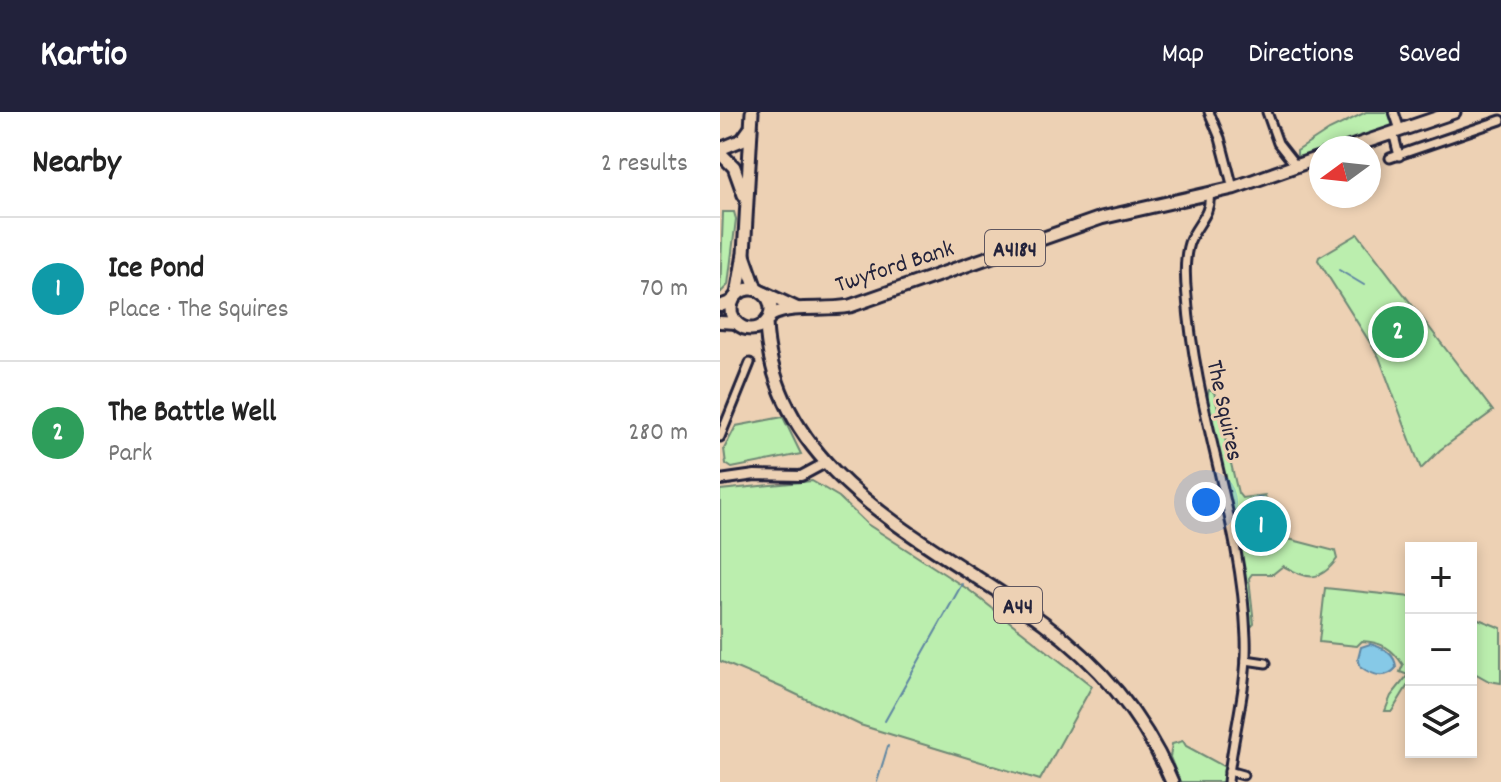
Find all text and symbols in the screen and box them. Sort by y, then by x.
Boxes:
text: Kartio [40,29,127,84]
text: Map [1162,36,1204,76]
text: Directions [1248,36,1354,76]
text: Saved [1398,36,1461,76]
north arrow [1309,136,1381,208]
text: Nearby [32,140,121,189]
text: 2 results [601,146,688,183]
road number: A4184 [985,230,1045,266]
street label: Twyford Bank [831,233,959,303]
text: Ice Pond [108,249,204,292]
text: 1 [55,271,61,308]
text: 70 m [640,271,688,308]
text: Place · The Squires [108,292,289,329]
pin: 2 [1372,302,1424,362]
street label: The Squires [1196,357,1250,464]
text: The Battle Well [108,393,276,436]
text: 2 [52,415,64,452]
text: 280 m [628,415,688,452]
text: Park [108,436,152,473]
your location [1186,482,1226,522]
pin: 1 [1235,496,1287,556]
map controls [1405,542,1477,758]
button: + [1405,542,1477,614]
road number: A44 [994,587,1042,623]
button: − [1405,614,1477,686]
button: layers [1405,686,1477,758]

